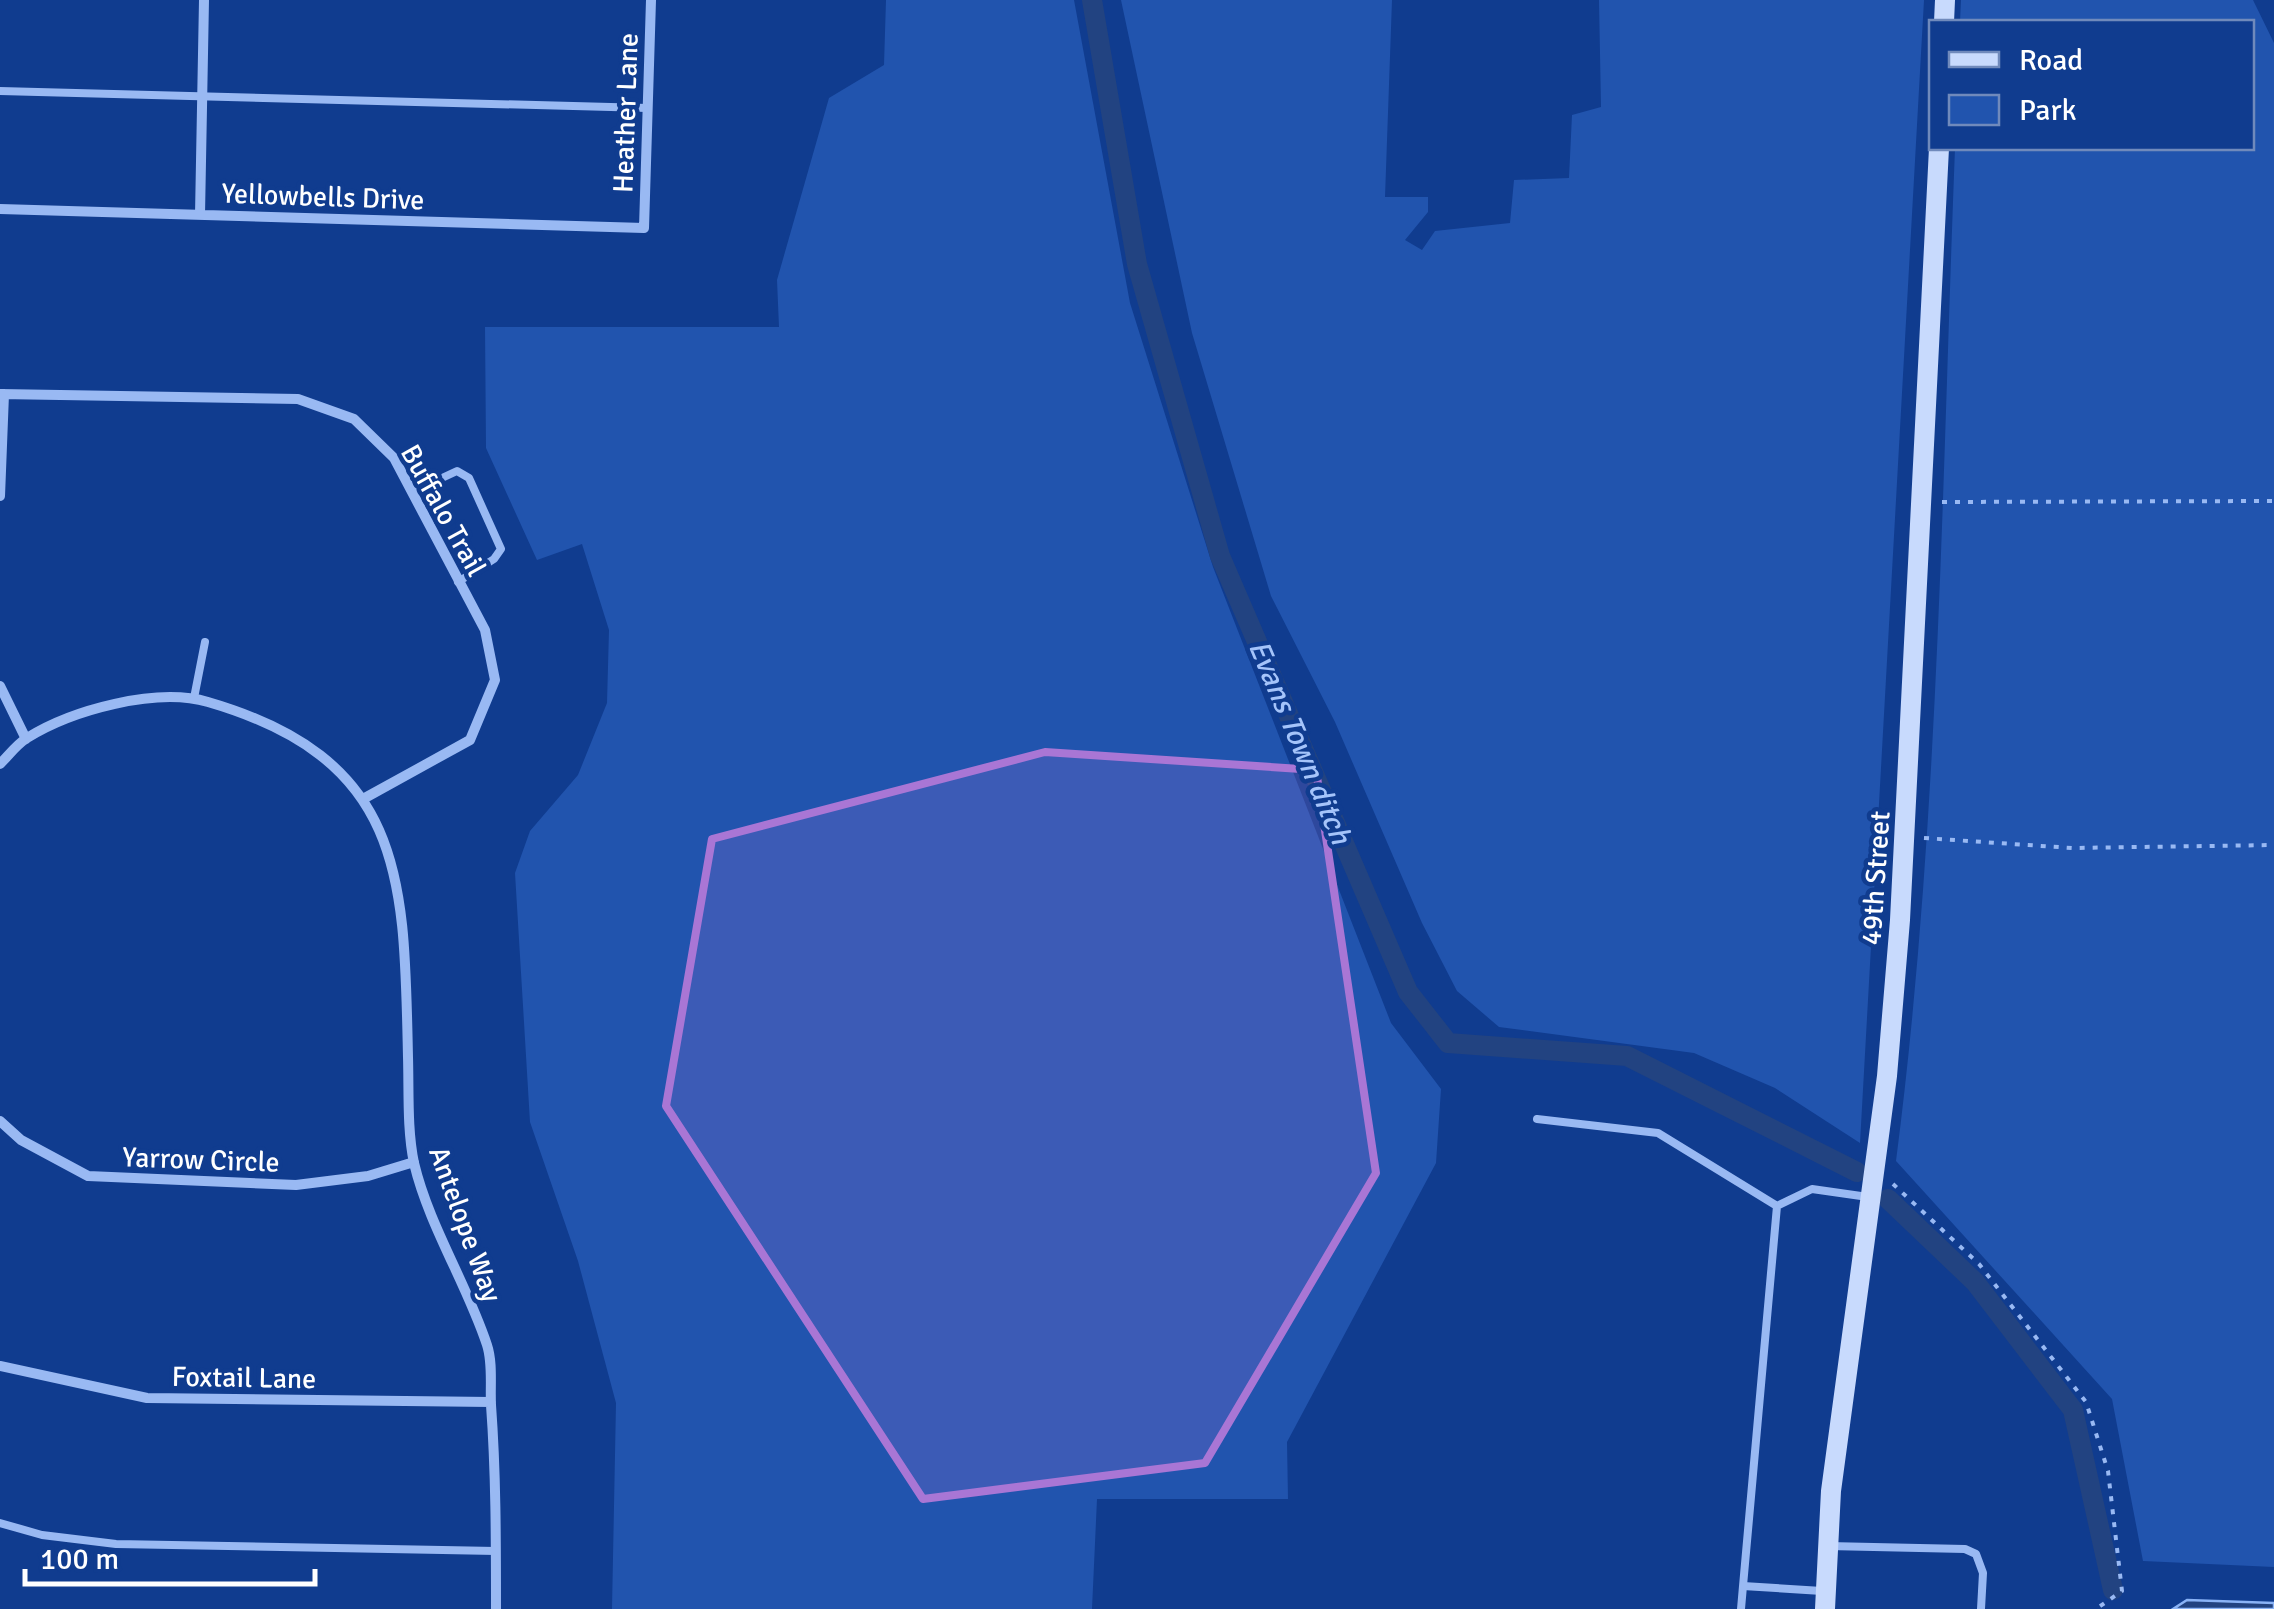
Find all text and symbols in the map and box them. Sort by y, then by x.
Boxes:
legend [1929,20,2254,150]
street label: Heather Lane [606,32,646,194]
text: Road [2019,42,2083,79]
text: Park [2019,92,2077,129]
street label: Yellowbells Drive [221,176,425,218]
street label: Buffalo Trail [393,439,493,582]
water label: Evans Town ditch [1240,635,1359,850]
street label: 49th Street [1854,810,1898,946]
street label: Yarrow Circle [122,1140,280,1180]
street label: Antelope Way [421,1142,509,1307]
street label: Foxtail Lane [171,1360,317,1396]
scale bar [25,1524,315,1586]
text: 100 m [40,1541,119,1578]

